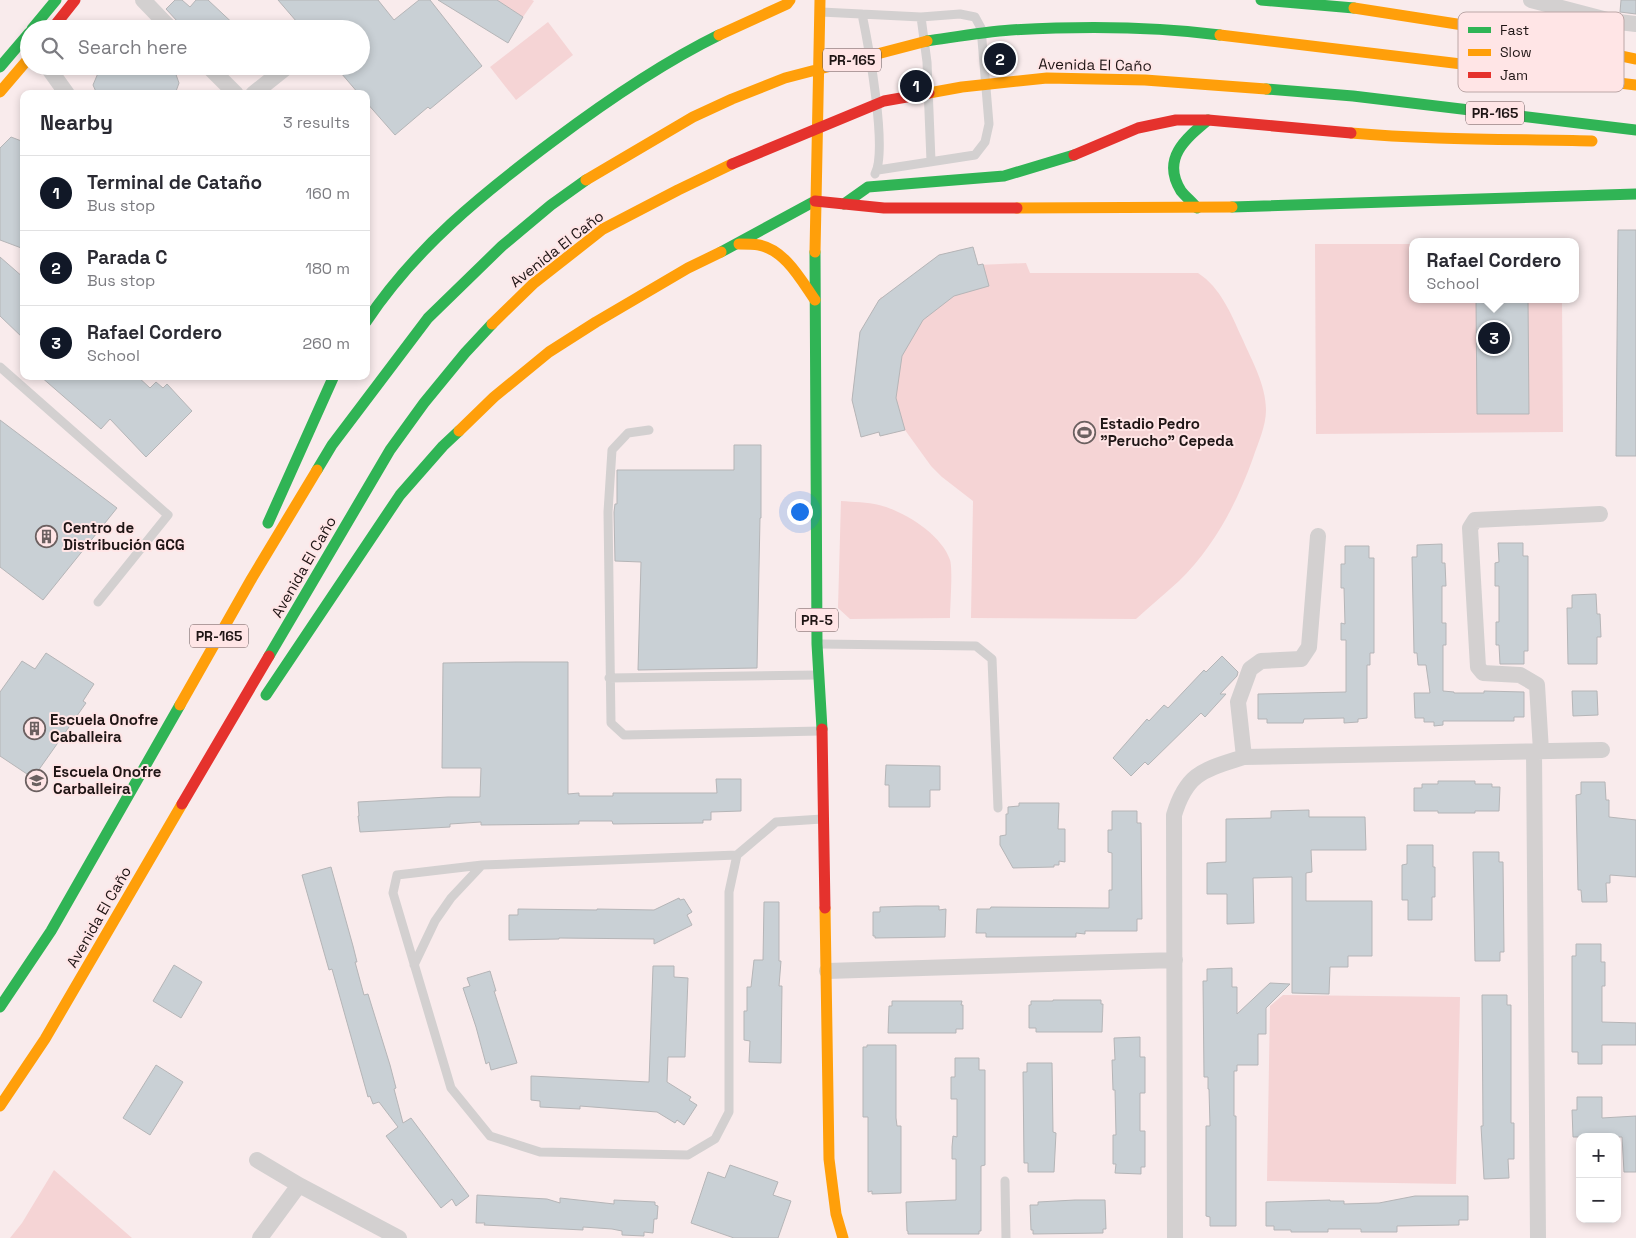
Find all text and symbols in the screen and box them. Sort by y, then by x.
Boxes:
legend [1458,12,1624,92]
search box [20,20,370,75]
text: Fast [1500,21,1529,39]
icon: search [38,34,66,62]
text: Search here [78,35,188,60]
pin: 2 [984,40,1016,78]
text: Slow [1500,43,1532,61]
road number: PR-165 [823,48,881,72]
street label: Avenida El Caño [1038,54,1152,75]
text: Jam [1500,66,1528,84]
pin: 1 [900,67,932,105]
road number: PR-165 [1466,102,1524,125]
text: Nearby [40,109,113,136]
text: 3 results [283,112,350,133]
text: Terminal de Cataño [87,170,262,195]
text: 1 [52,183,60,204]
text: 160 m [305,183,350,204]
text: Bus stop [87,195,155,216]
street label: Avenida El Caño [506,206,607,291]
popup [1409,238,1579,303]
text: Parada C [87,245,168,270]
text: Rafael Cordero [1426,248,1562,273]
text: 2 [51,258,61,279]
text: 180 m [305,258,350,279]
text: Bus stop [87,270,155,291]
text: School [1426,273,1479,294]
pin: 3 [1478,319,1510,357]
text: Rafael Cordero [87,320,222,345]
text: 3 [51,333,61,354]
text: 260 m [302,333,350,354]
text: School [87,345,140,366]
place label: Estadio Pedro "Perucho" Cepeda [1100,414,1234,450]
sports icon: Estadio Pedro "Perucho" Cepeda [1072,421,1096,445]
your location [787,499,813,525]
street label: Avenida El Caño [267,513,340,621]
place label: Centro de Distribución GCG [63,518,185,554]
building icon: Centro de Distribución GCG [35,525,59,549]
road number: PR-5 [796,608,838,632]
road number: PR-165 [190,624,248,648]
place label: Escuela Onofre Caballeira [50,710,159,746]
building icon: Escuela Onofre Caballeira [22,717,46,741]
place label: Escuela Onofre Carballeira [53,762,162,798]
school or university icon: Escuela Onofre Carballeira [25,769,49,793]
street label: Avenida El Caño [62,863,135,971]
map controls [1576,1133,1621,1223]
button: + [1576,1133,1621,1178]
button: − [1576,1178,1621,1223]

